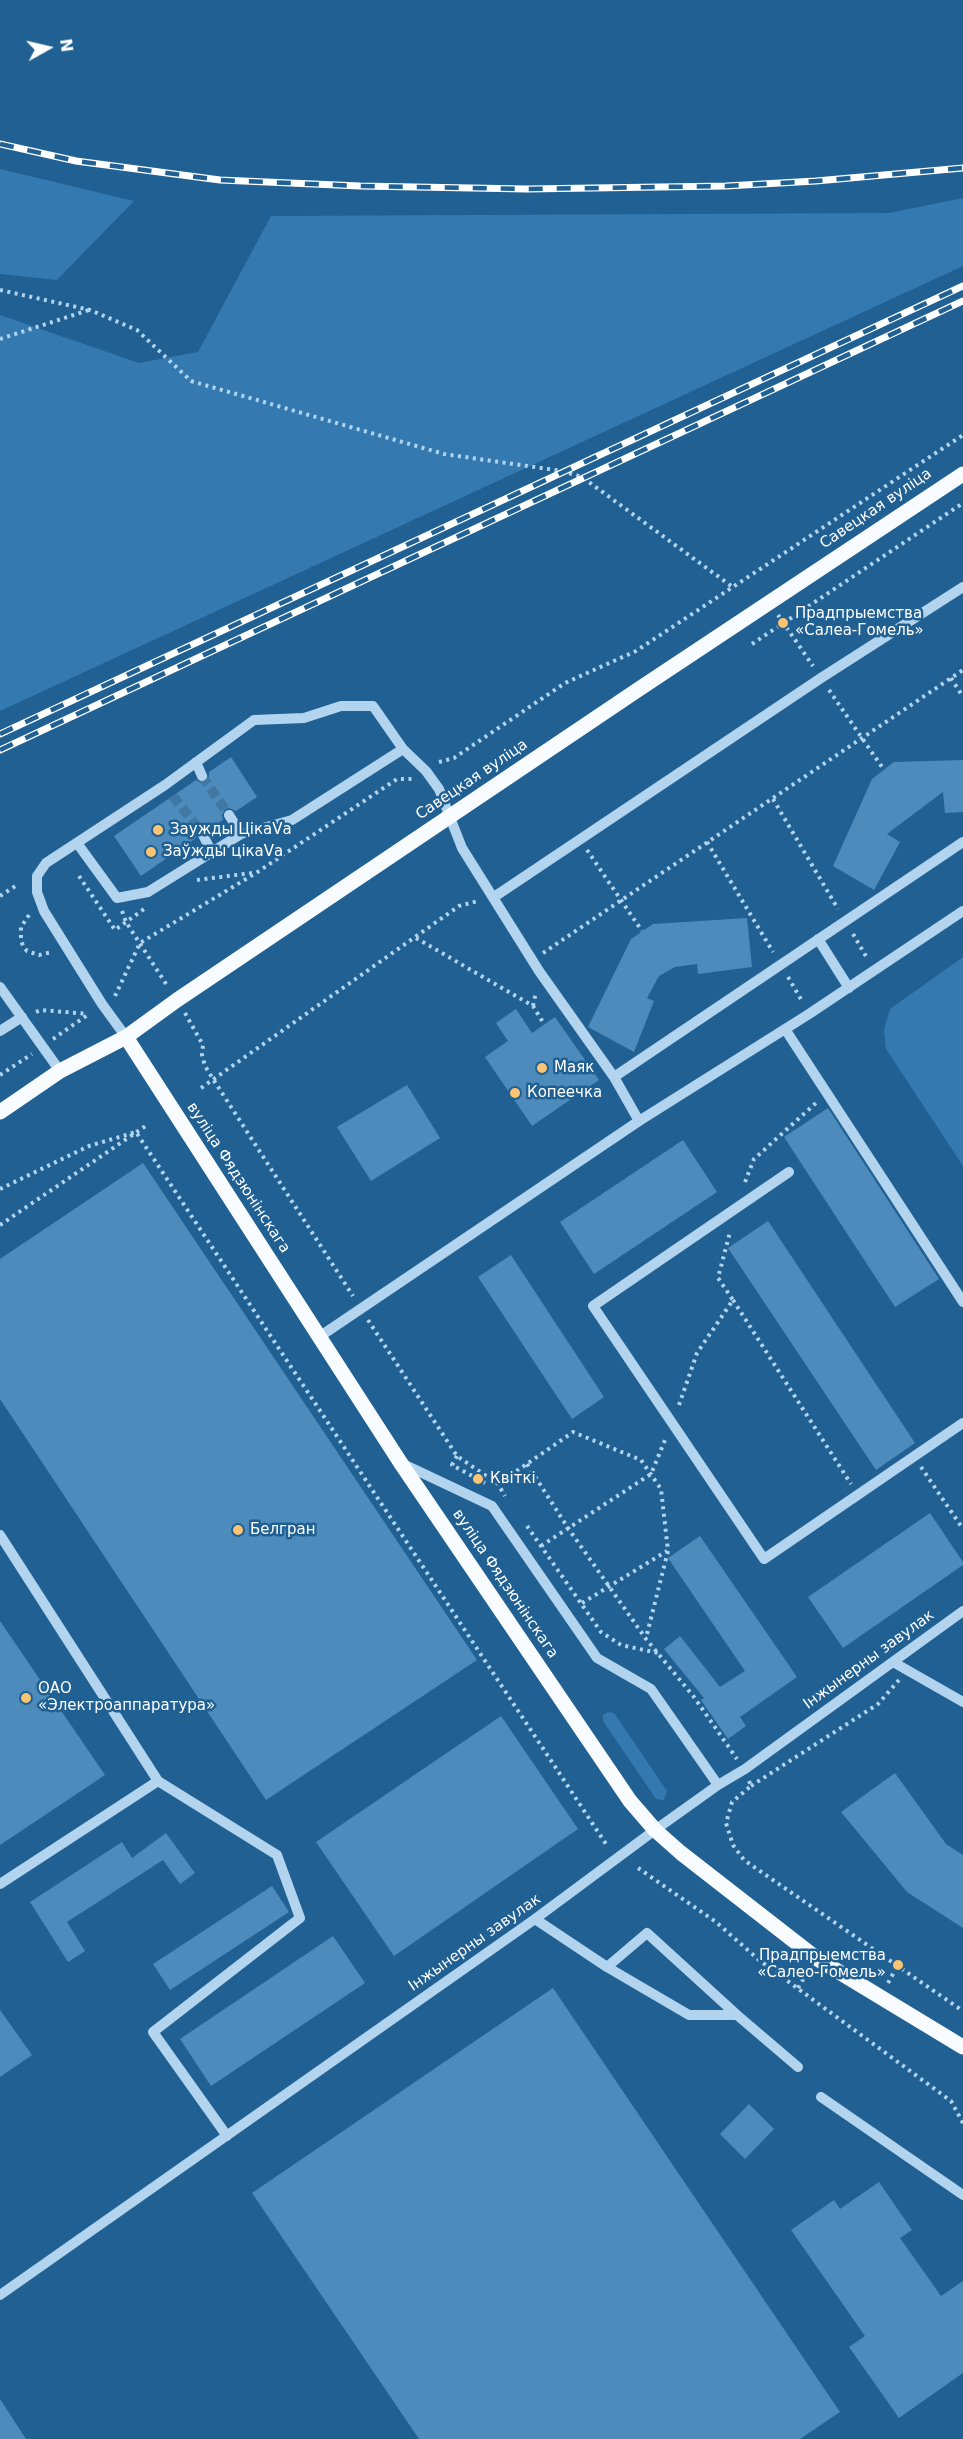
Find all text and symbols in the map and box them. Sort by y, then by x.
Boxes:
north arrow [18,18,78,78]
text: N [56,37,77,53]
street label: Савецкая вуліца [817,465,935,553]
place label: Прадпрыемства «Салеа-Гомель» [795,605,924,640]
marker: Прадпрыемства «Салеа-Гомель» [776,616,790,630]
street label: Савецкая вуліца [413,736,531,824]
place label: Заужды ЦікаVа [170,821,292,839]
marker: Заужды ЦікаVа [151,823,165,837]
place label: Заўжды цікаVа [163,843,283,861]
marker: Заўжды цікаVа [144,845,158,859]
place label: Маяк [554,1059,594,1077]
marker: Маяк [535,1061,549,1075]
place label: Копеечка [527,1084,602,1102]
marker: Копеечка [508,1086,522,1100]
street label: вуліца Фядзюнінскага [183,1099,293,1257]
place label: Квіткі [490,1470,536,1488]
marker: Квіткі [471,1472,485,1486]
street label: вуліца Фядзюнінскага [448,1506,562,1662]
place label: Белгран [250,1521,316,1539]
marker: Белгран [231,1523,245,1537]
street label: Інжынерны завулак [800,1606,938,1714]
place label: ОАО «Электроаппаратура» [38,1680,215,1715]
marker: ОАО «Электроаппаратура» [19,1691,33,1705]
street label: Інжынерны завулак [405,1891,545,1995]
place label: Прадпрыемства «Салео-Гомель» [757,1947,886,1982]
marker: Прадпрыемства «Салео-Гомель» [891,1958,905,1972]

